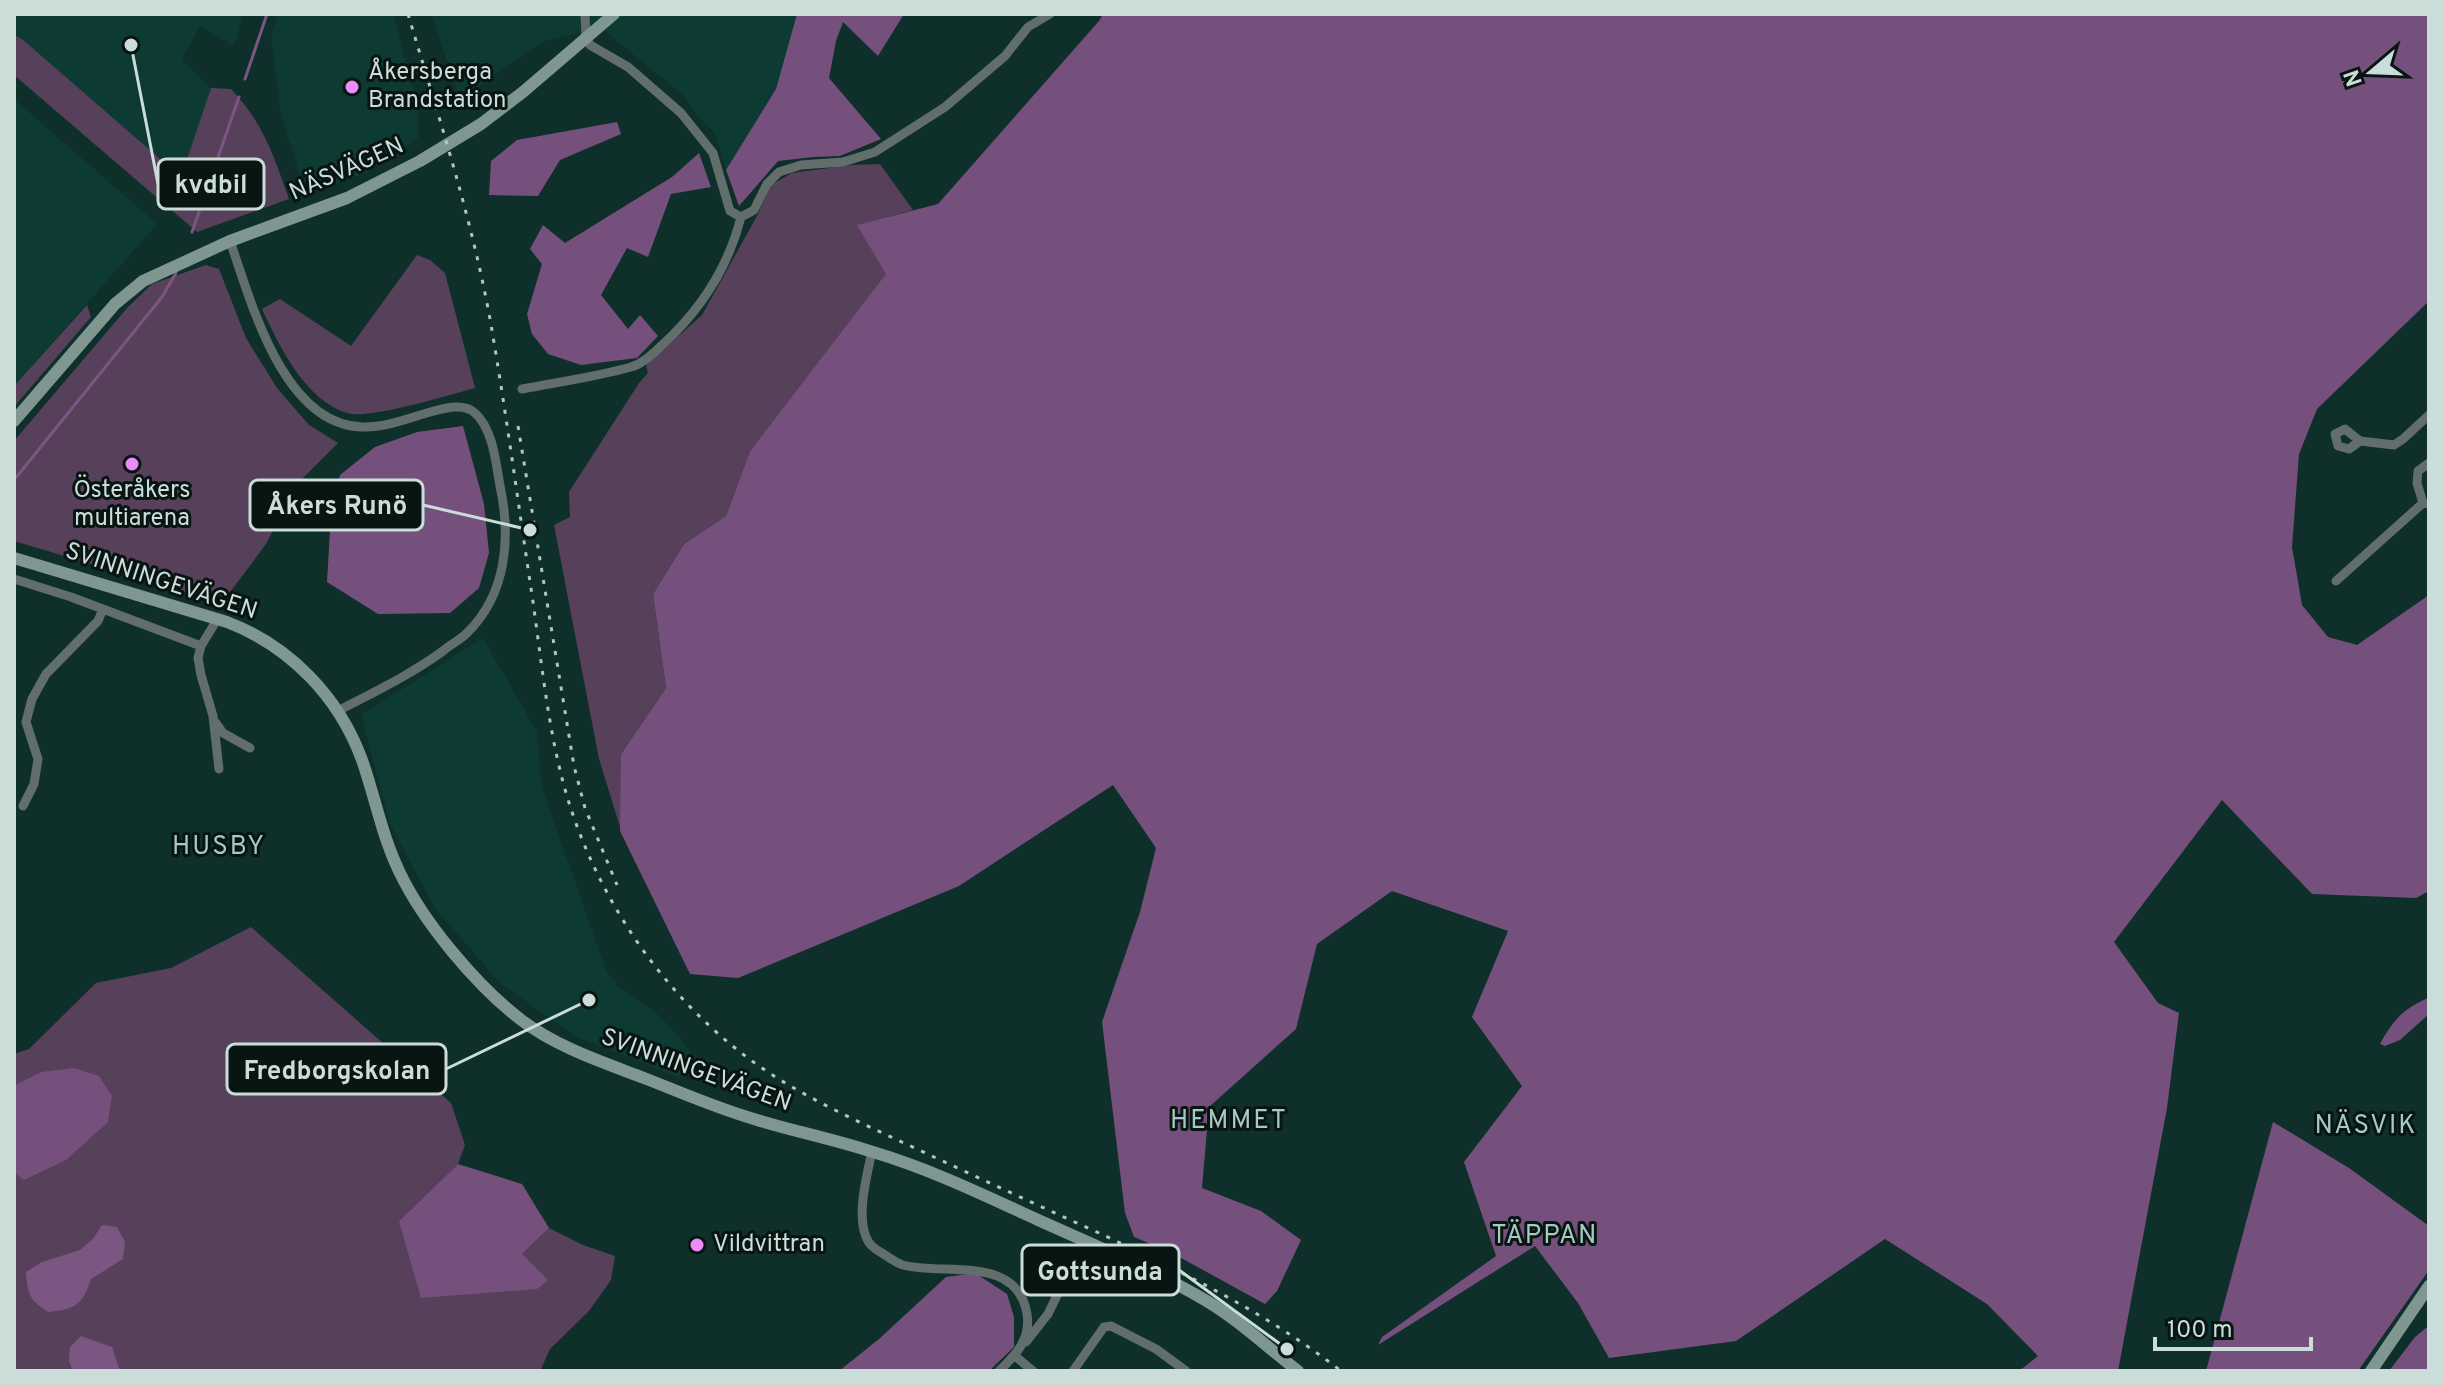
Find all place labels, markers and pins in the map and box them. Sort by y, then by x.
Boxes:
place label: Åkersberga Brandstation [368,57,507,116]
marker: Åkersberga Brandstation [343,78,361,96]
callout: kvdbil [158,159,264,209]
marker: Österåkers multiarena [123,455,141,473]
place label: Österåkers multiarena [74,474,190,534]
callout: Åkers Runö [250,480,423,530]
callout: Fredborgskolan [227,1044,446,1094]
place label: Vildvittran [713,1230,825,1260]
marker: Vildvittran [688,1236,706,1254]
callout: Gottsunda [1022,1245,1179,1295]

